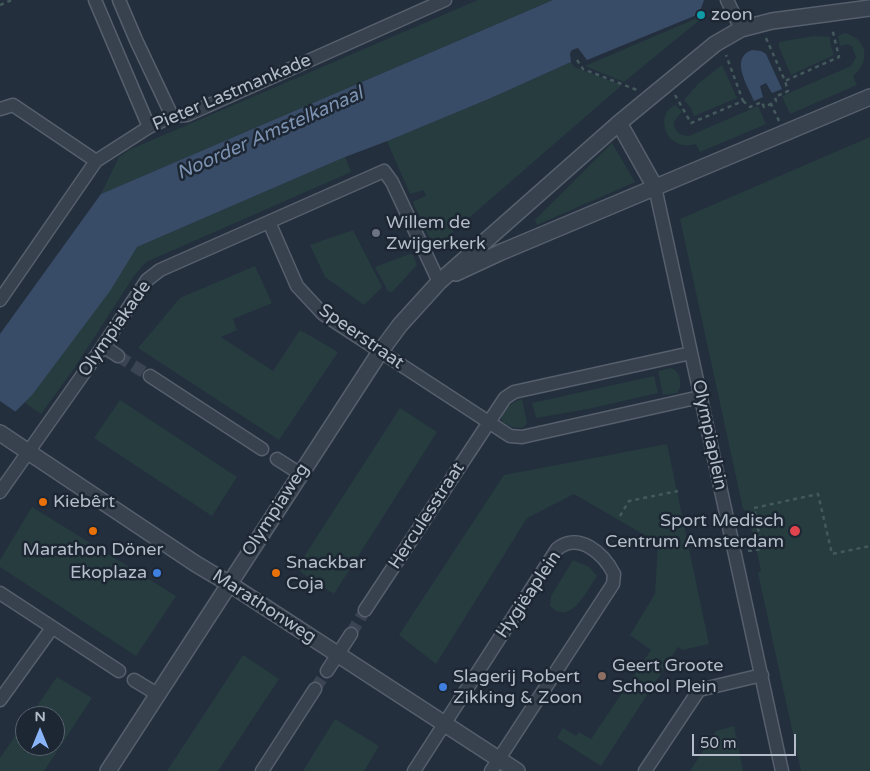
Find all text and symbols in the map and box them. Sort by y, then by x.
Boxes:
place label: zoon [711,4,753,26]
marker: zoon [695,9,707,21]
street label: Pieter Lastmankade [150,50,314,136]
water label: Noorder Amstelkanaal [173,83,367,185]
place label: Willem de Zwijgerkerk [386,212,486,254]
marker: Willem de Zwijgerkerk [370,227,382,239]
street label: Olympiakade [74,277,156,381]
street label: Speerstraat [314,300,408,374]
street label: Olympiaplein [687,378,731,492]
street label: Herculesstraat [384,458,470,574]
street label: Olympiaweg [238,459,314,561]
place label: Kiebêrt [53,491,115,513]
marker: Kiebêrt [37,496,49,508]
place label: Sport Medisch Centrum Amsterdam [605,510,784,552]
marker: Sport Medisch Centrum Amsterdam [788,524,802,538]
marker: Marathon Döner [87,525,99,537]
place label: Marathon Döner [23,539,163,561]
street label: Hygiëaplein [492,547,566,643]
place label: Snackbar Coja [286,552,366,594]
place label: Ekoplaza [70,562,147,584]
street label: Marathonweg [208,565,320,649]
marker: Ekoplaza [151,567,163,579]
marker: Snackbar Coja [270,567,282,579]
place label: Geert Groote School Plein [612,655,723,698]
place label: Slagerij Robert Zikking & Zoon [453,666,582,709]
marker: Geert Groote School Plein [596,670,608,682]
marker: Slagerij Robert Zikking & Zoon [437,681,449,693]
north arrow [15,706,65,756]
text: N [34,708,46,725]
scale bar [695,724,799,756]
text: 50 m [700,734,737,752]

